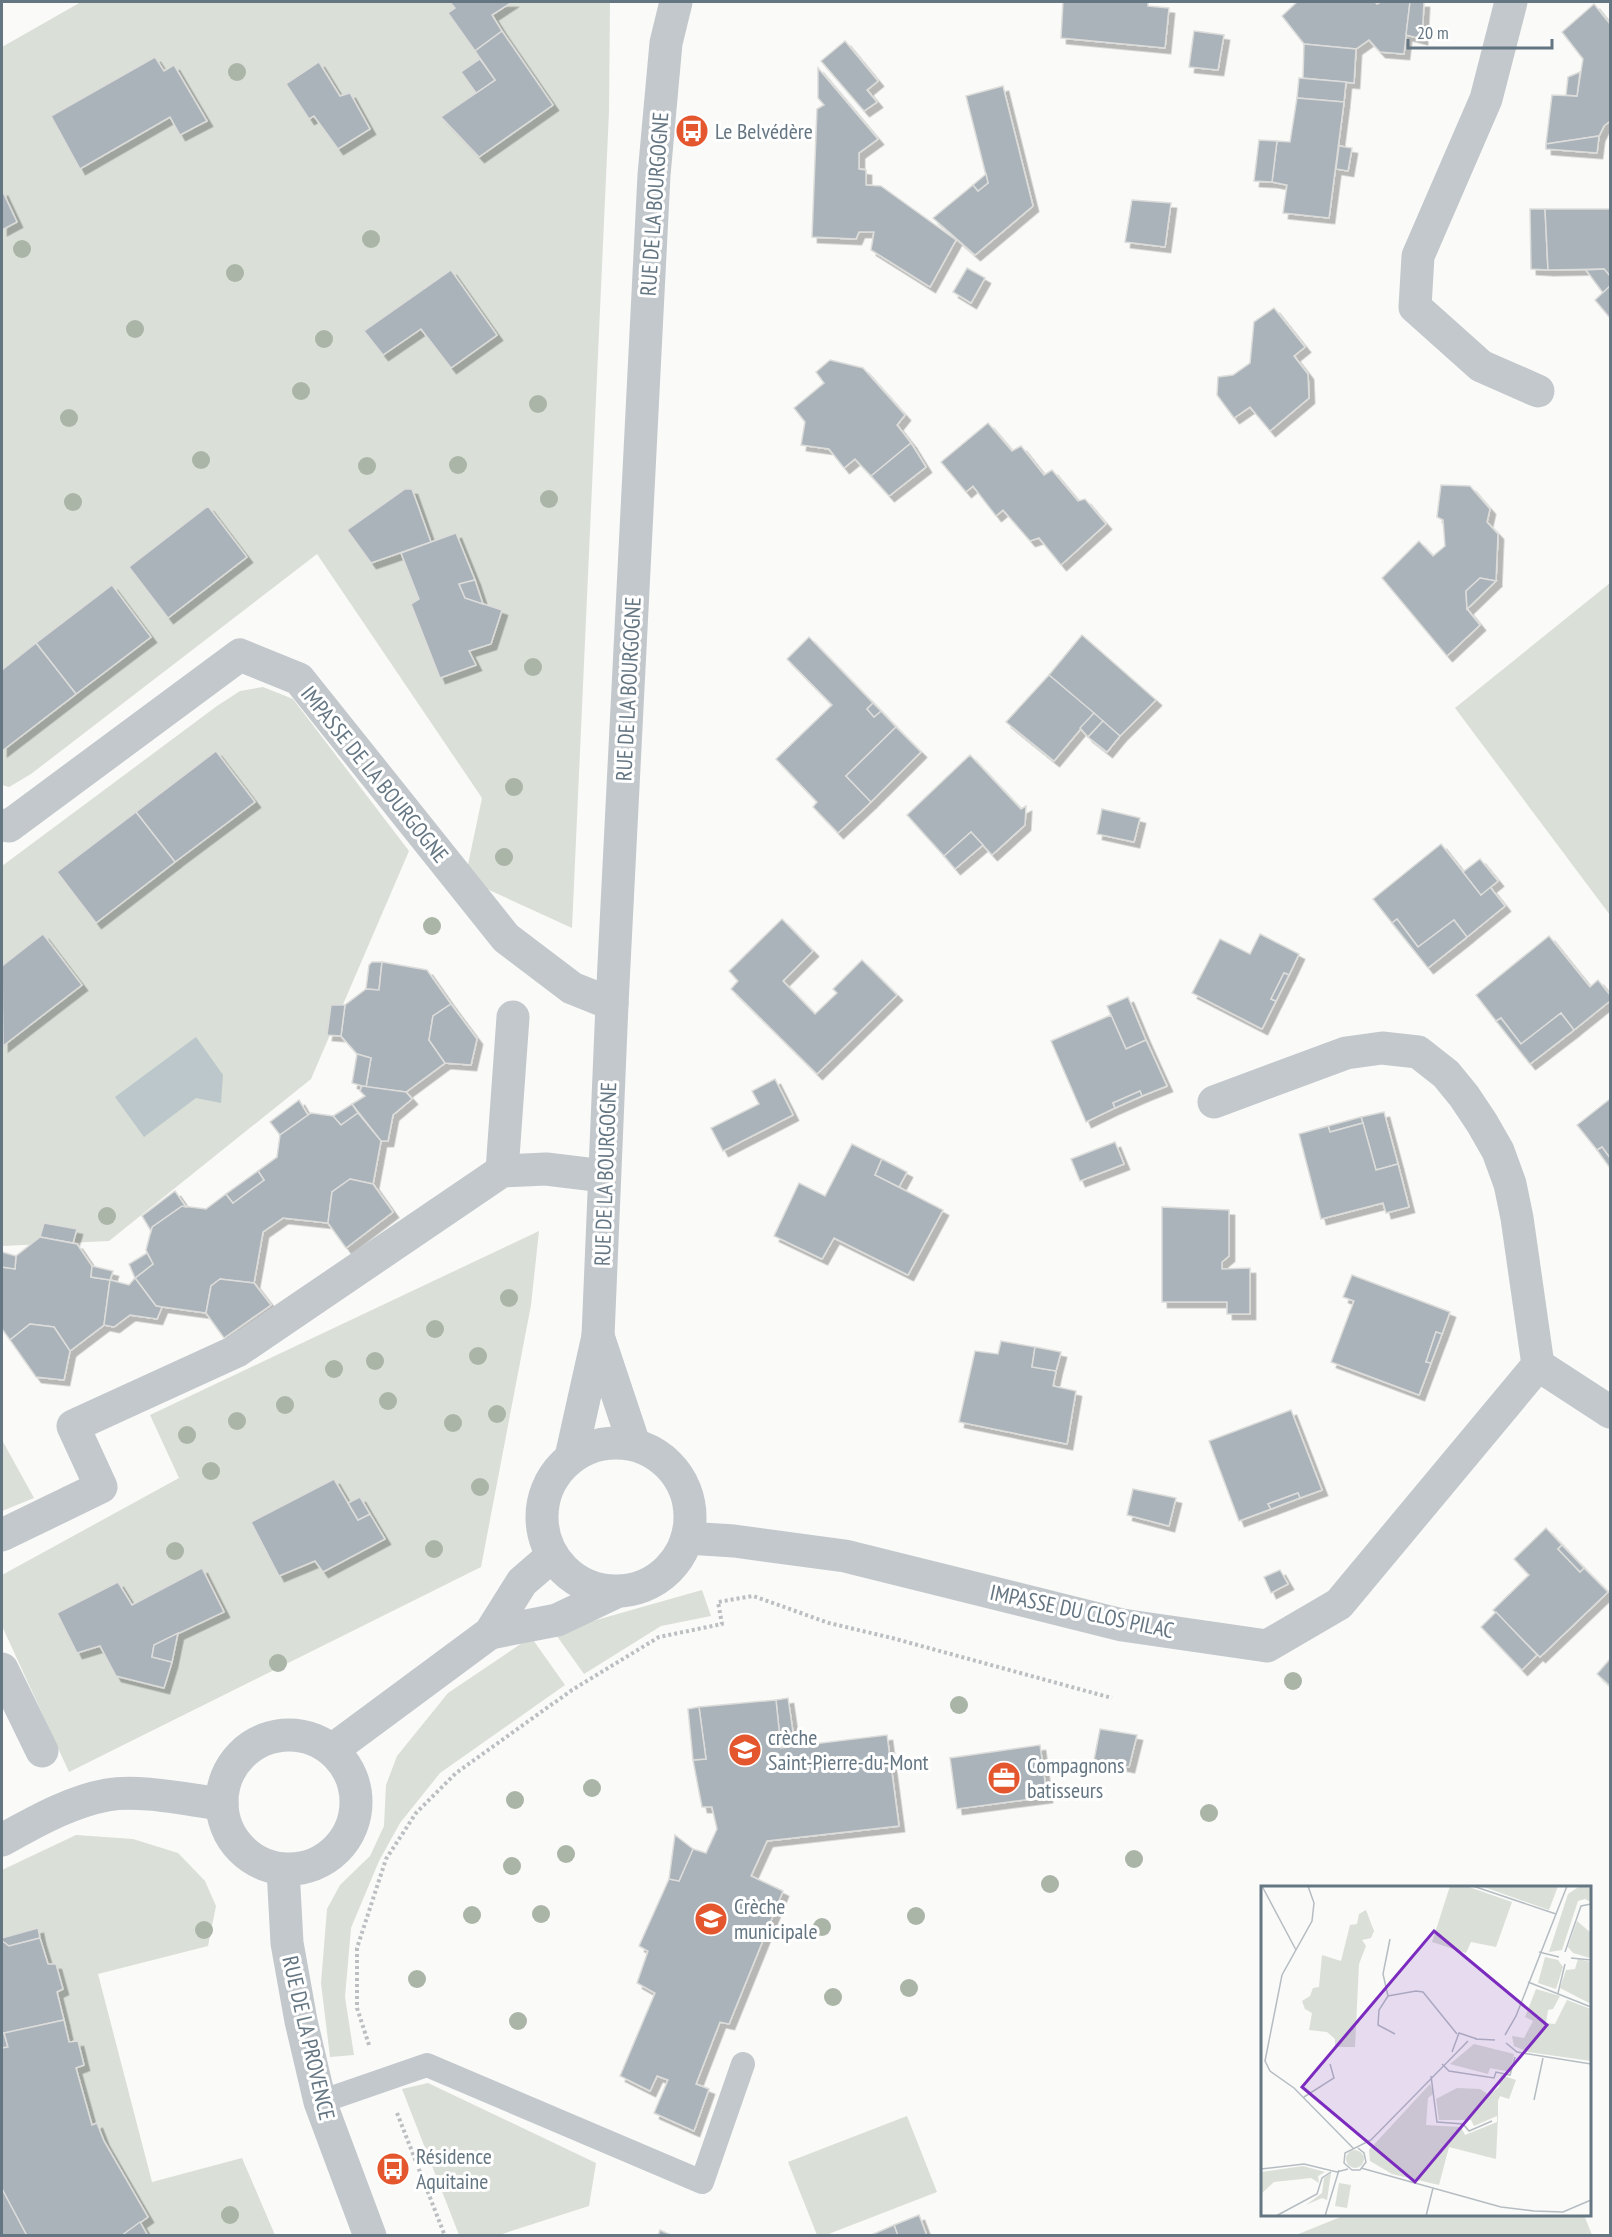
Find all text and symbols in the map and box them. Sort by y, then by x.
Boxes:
scale bar [1408,12,1552,50]
text: 20 m [1417,21,1449,44]
street label: RUE DE LA BOURGOGNE [634,111,674,297]
bus stop icon: Le Belvédère [674,113,710,149]
place label: Le Belvédère [715,117,813,145]
street label: RUE DE LA BOURGOGNE [609,596,647,782]
street label: IMPASSE DE LA BOURGOGNE [295,680,455,868]
street label: RUE DE LA BOURGOGNE [588,1081,622,1267]
street label: IMPASSE DU CLOS PILAC [987,1578,1177,1644]
place label: crèche Saint-Pierre-du-Mont [768,1723,929,1776]
school or university icon: crèche Saint-Pierre-du-Mont [727,1732,763,1768]
place label: Compagnons batisseurs [1027,1751,1124,1804]
office icon: Compagnons batisseurs [986,1760,1022,1796]
inset map [1261,1886,1591,2216]
place label: Crèche municipale [734,1892,818,1945]
school or university icon: Crèche municipale [693,1901,729,1937]
street label: RUE DE LA PROVENCE [276,1953,342,2123]
place label: Résidence Aquitaine [416,2142,492,2195]
bus stop icon: Résidence Aquitaine [375,2151,411,2187]

